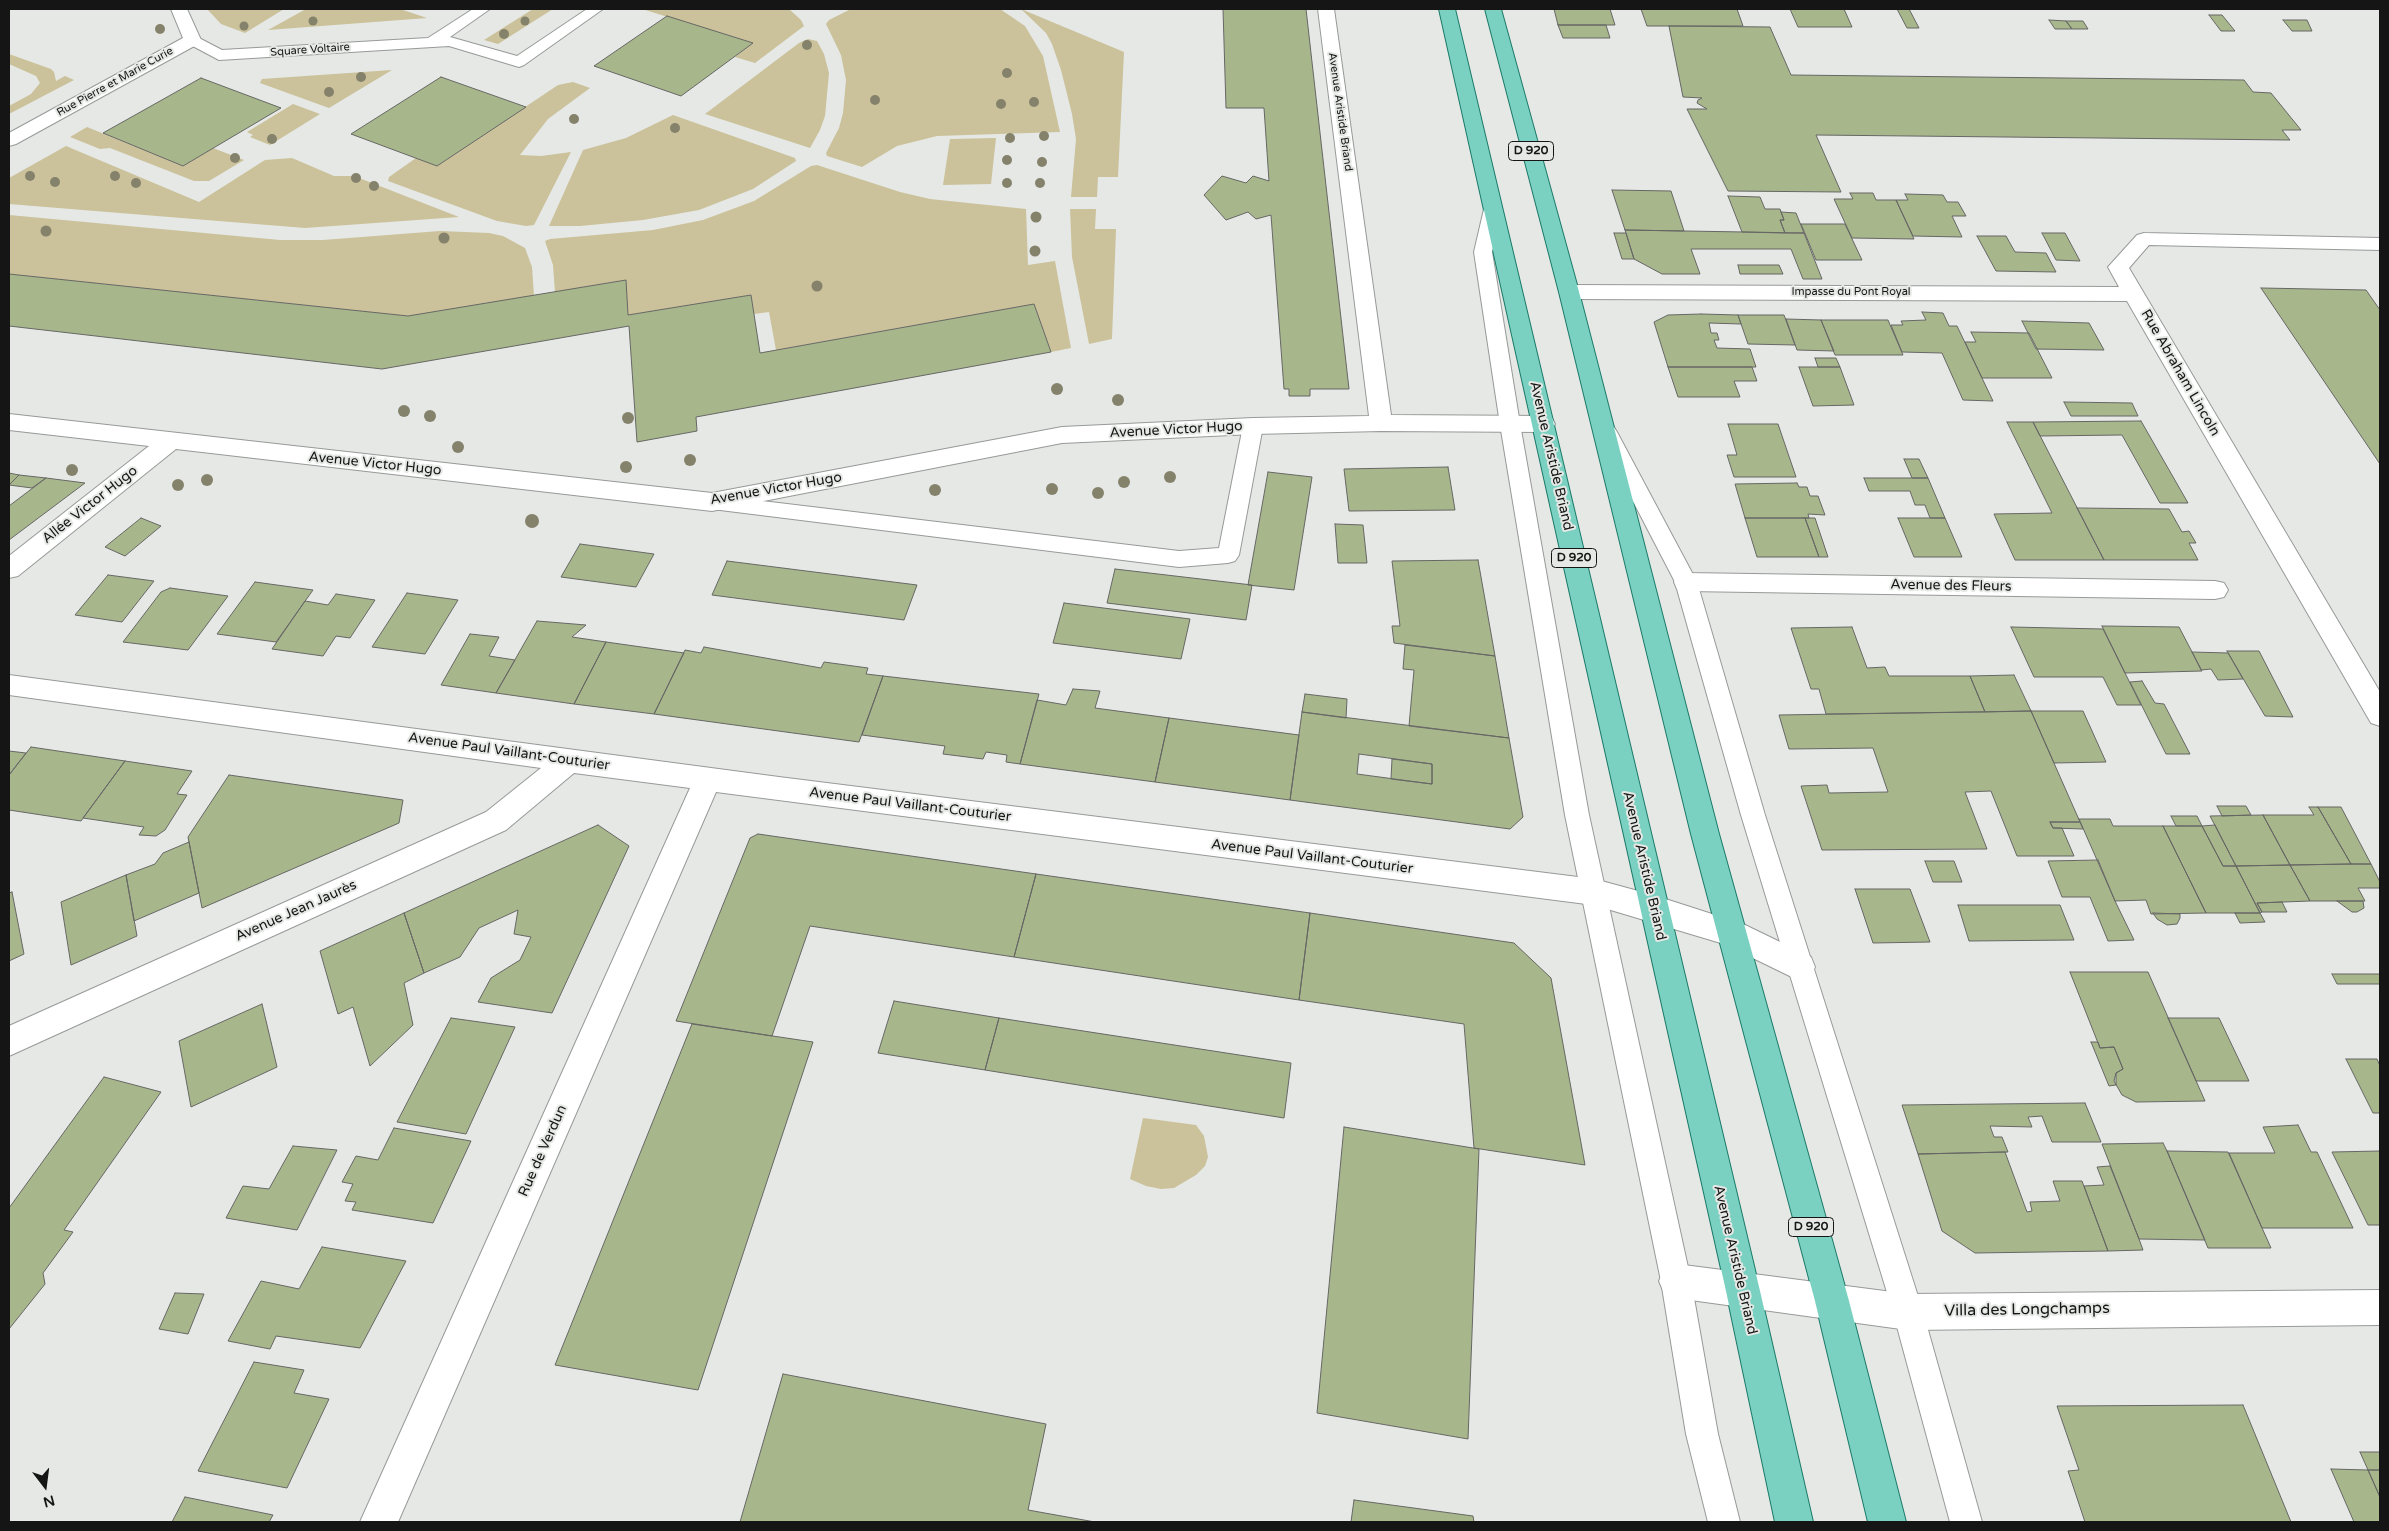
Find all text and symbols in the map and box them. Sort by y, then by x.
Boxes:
street label: Square Voltaire [270,41,350,59]
street label: Rue Pierre et Marie Curie [55,45,175,119]
street label: Avenue Aristide Briand [1325,52,1355,172]
road number: D 920 [1508,142,1554,160]
street label: Impasse du Pont Royal [1791,285,1911,299]
street label: Rue Abraham Lincoln [2137,307,2223,439]
street label: Avenue Aristide Briand [1526,380,1576,532]
street label: Avenue Victor Hugo [1109,418,1243,442]
street label: Avenue Victor Hugo [308,449,442,479]
street label: Allée Victor Hugo [39,463,141,547]
street label: Avenue Victor Hugo [709,469,843,509]
road number: D 920 [1552,548,1596,568]
street label: Avenue des Fleurs [1890,577,2012,595]
street label: Avenue Paul Vaillant-Couturier [407,730,611,774]
street label: Avenue Paul Vaillant-Couturier [808,784,1012,826]
street label: Avenue Aristide Briand [1619,790,1669,942]
street label: Avenue Paul Vaillant-Couturier [1210,836,1414,878]
street label: Avenue Jean Jaurès [233,877,359,945]
street label: Rue de Verdun [515,1103,571,1199]
street label: Avenue Aristide Briand [1710,1184,1760,1336]
road number: D 920 [1788,1218,1834,1236]
street label: Villa des Longchamps [1944,1299,2110,1321]
north arrow [20,1461,70,1511]
text: N [41,1491,57,1511]

